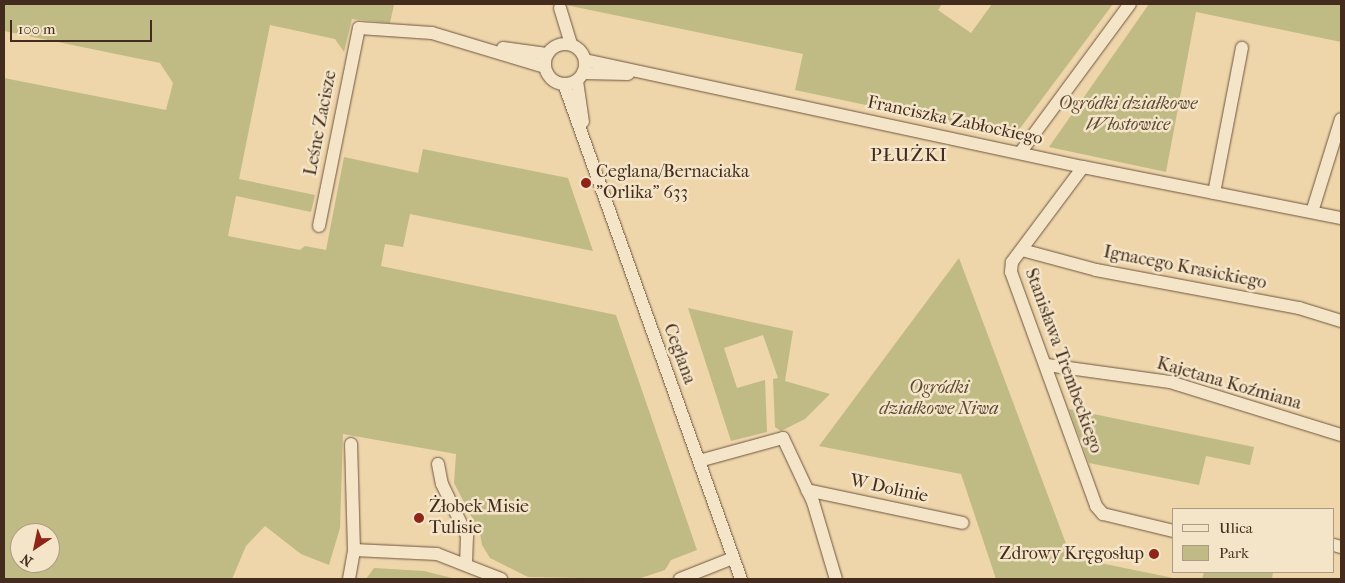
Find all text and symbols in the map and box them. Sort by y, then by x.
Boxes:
scale bar [12,10,155,42]
text: 100 m [18,20,56,38]
street label: Leśne Zacisze [300,68,342,178]
street label: Franciszka Zabłockiego [865,92,1045,150]
park label: Ogródki działkowe Włostowice [1059,94,1197,136]
district label: PŁUŻKI [870,145,948,167]
place label: Ceglana/Bernaciaka "Orlika" 633 [596,162,749,204]
marker: Ceglana/Bernaciaka "Orlika" 633 [580,177,592,189]
street label: Ignacego Krasickiego [1102,242,1268,294]
street label: Stanisława Trembeckiego [1019,266,1107,456]
street label: Ceglana [658,321,700,387]
street label: Kajetana Koźmiana [1154,353,1304,415]
park label: Ogródki działkowe Niwa [879,378,999,420]
street label: W Dolinie [848,470,930,508]
place label: Żłobek Misie Tulisie [429,497,529,540]
legend [1172,508,1335,573]
marker: Żłobek Misie Tulisie [413,512,425,524]
text: Ulica [1219,519,1253,537]
north arrow [10,523,60,573]
place label: Zdrowy Kręgosłup [999,543,1144,565]
text: Park [1219,544,1249,562]
marker: Zdrowy Kręgosłup [1148,548,1160,560]
text: N [18,550,36,570]

